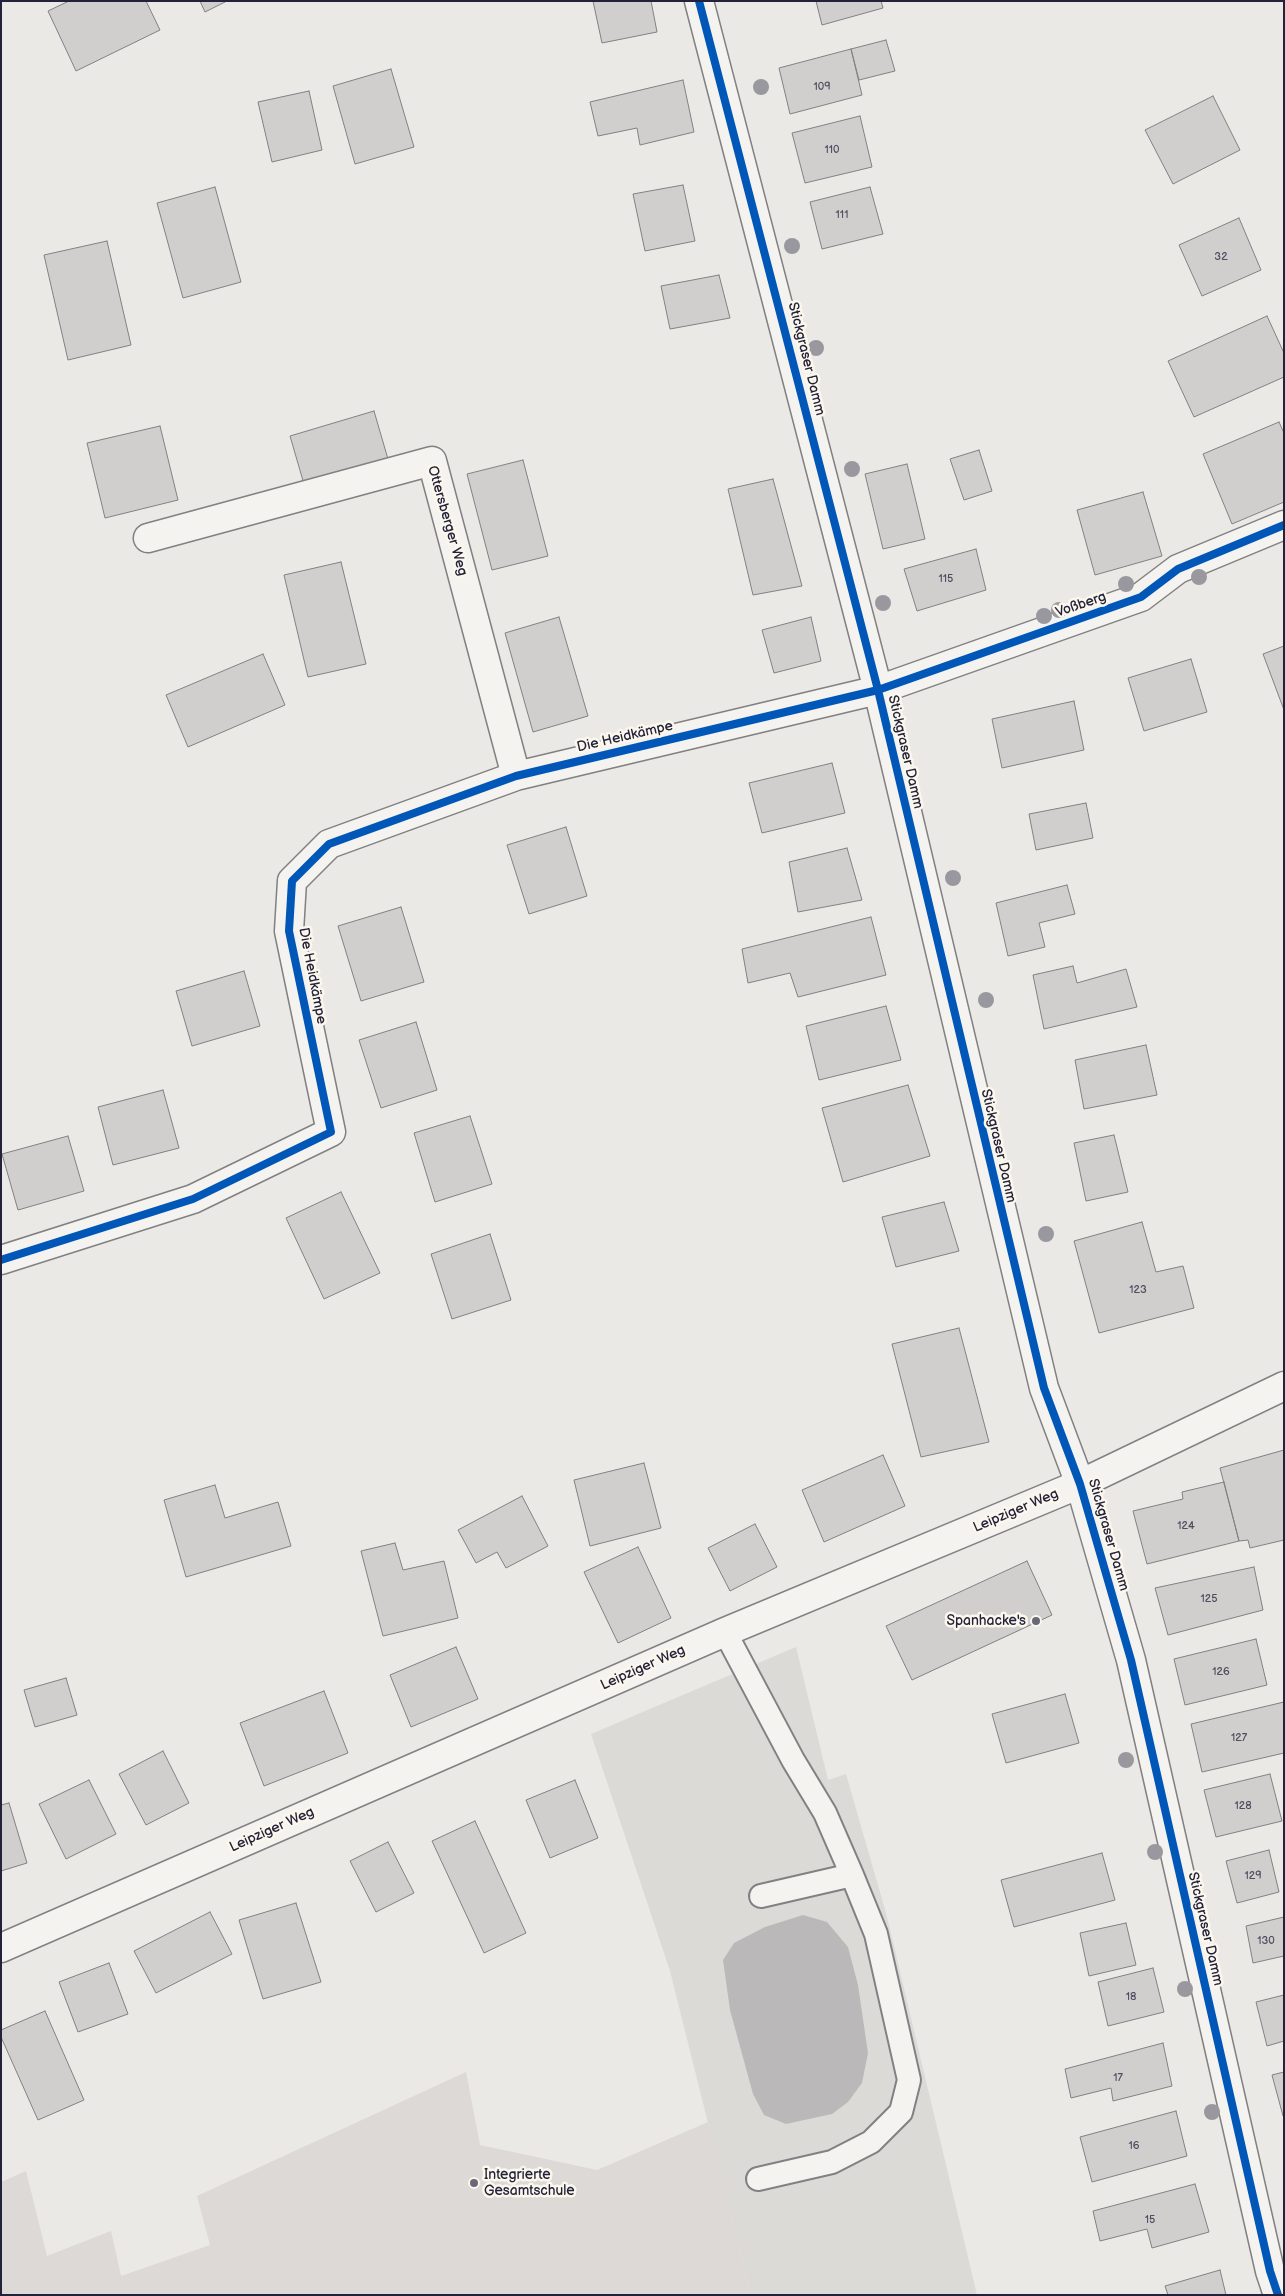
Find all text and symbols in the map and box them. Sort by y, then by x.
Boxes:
house number: 109 [813,80,831,94]
house number: 110 [825,143,839,157]
house number: 111 [836,208,848,222]
house number: 32 [1214,250,1228,264]
street label: Stickgraser Damm [784,301,828,417]
street label: Ottersberger Weg [423,464,471,578]
house number: 115 [939,572,953,586]
street label: Voßberg [1054,589,1108,621]
street label: Stickgraser Damm [884,694,926,810]
street label: Die Heidkämpe [575,718,675,756]
street label: Die Heidkämpe [294,926,330,1026]
street label: Stickgraser Damm [977,1088,1019,1204]
house number: 123 [1129,1283,1147,1297]
street label: Stickgraser Damm [1084,1477,1132,1593]
street label: Leipziger Weg [971,1486,1061,1536]
house number: 124 [1177,1519,1195,1533]
house number: 125 [1200,1592,1218,1606]
place label: Spanhacke's [946,1613,1026,1629]
marker: Spanhacke's [1030,1615,1042,1627]
street label: Leipziger Weg [598,1642,688,1694]
house number: 126 [1212,1665,1230,1679]
house number: 127 [1231,1731,1247,1745]
house number: 128 [1234,1799,1252,1813]
street label: Leipziger Weg [227,1804,317,1856]
house number: 129 [1244,1869,1262,1883]
street label: Stickgraser Damm [1184,1871,1226,1987]
house number: 130 [1257,1934,1275,1948]
house number: 18 [1126,1990,1136,2004]
house number: 17 [1113,2071,1123,2085]
house number: 16 [1129,2139,1139,2153]
place label: Integrierte Gesamtschule [484,2167,575,2200]
marker: Integrierte Gesamtschule [468,2177,480,2189]
house number: 15 [1145,2213,1155,2227]

